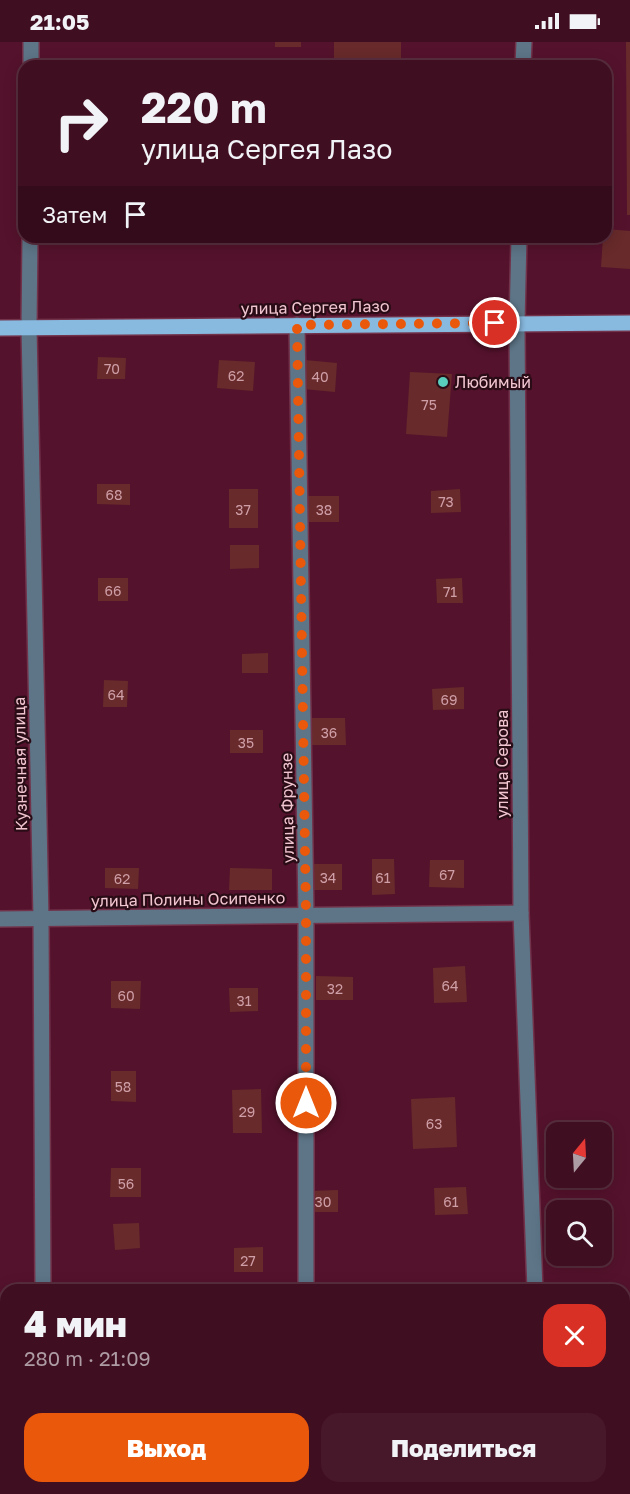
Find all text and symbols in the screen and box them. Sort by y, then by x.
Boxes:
text: 21:05 [30,8,90,35]
text: 220 m [141,82,267,132]
icon: right [42,84,120,162]
text: улица Сергея Лазо [141,133,392,165]
icon: arrive [119,198,152,231]
text: Затем [42,201,107,228]
street label: улица Сергея Лазо [240,296,390,318]
pin [469,297,520,348]
icon: arrive [478,306,511,339]
house number: 70 [104,360,120,377]
house number: 62 [228,367,244,384]
house number: 40 [311,368,329,385]
place label: Любимый [455,372,531,392]
marker: Любимый [436,375,450,389]
house number: 75 [421,396,437,413]
house number: 68 [105,486,123,503]
house number: 73 [438,493,454,510]
house number: 37 [235,501,251,518]
house number: 38 [316,501,332,518]
house number: 66 [105,582,121,599]
house number: 71 [443,583,457,600]
house number: 64 [107,686,125,703]
house number: 69 [441,691,457,708]
street label: Кузнечная улица [9,697,31,831]
street label: улица Серова [492,710,512,818]
house number: 36 [321,724,337,741]
house number: 35 [238,734,254,751]
street label: улица Фрунзе [276,753,298,863]
house number: 67 [439,866,455,883]
house number: 34 [320,869,336,886]
house number: 61 [375,869,391,886]
house number: 62 [114,870,130,887]
street label: улица Полины Осипенко [91,887,285,911]
house number: 64 [441,977,459,994]
house number: 32 [327,980,343,997]
house number: 60 [117,987,135,1004]
house number: 31 [237,992,252,1009]
position arrow [274,1071,338,1135]
house number: 58 [115,1078,131,1095]
house number: 29 [239,1103,255,1120]
house number: 63 [426,1115,442,1132]
north arrow [546,1122,612,1188]
map controls [546,1122,612,1266]
house number: 56 [118,1175,134,1192]
house number: 30 [315,1193,331,1210]
house number: 61 [443,1193,459,1210]
button: search [546,1200,612,1266]
house number: 27 [240,1252,256,1269]
text: 4 мин [24,1302,127,1345]
button: close [543,1304,606,1367]
text: 280 m · 21:09 [24,1346,151,1370]
button: Выход [24,1413,309,1482]
button: Поделиться [321,1413,606,1482]

